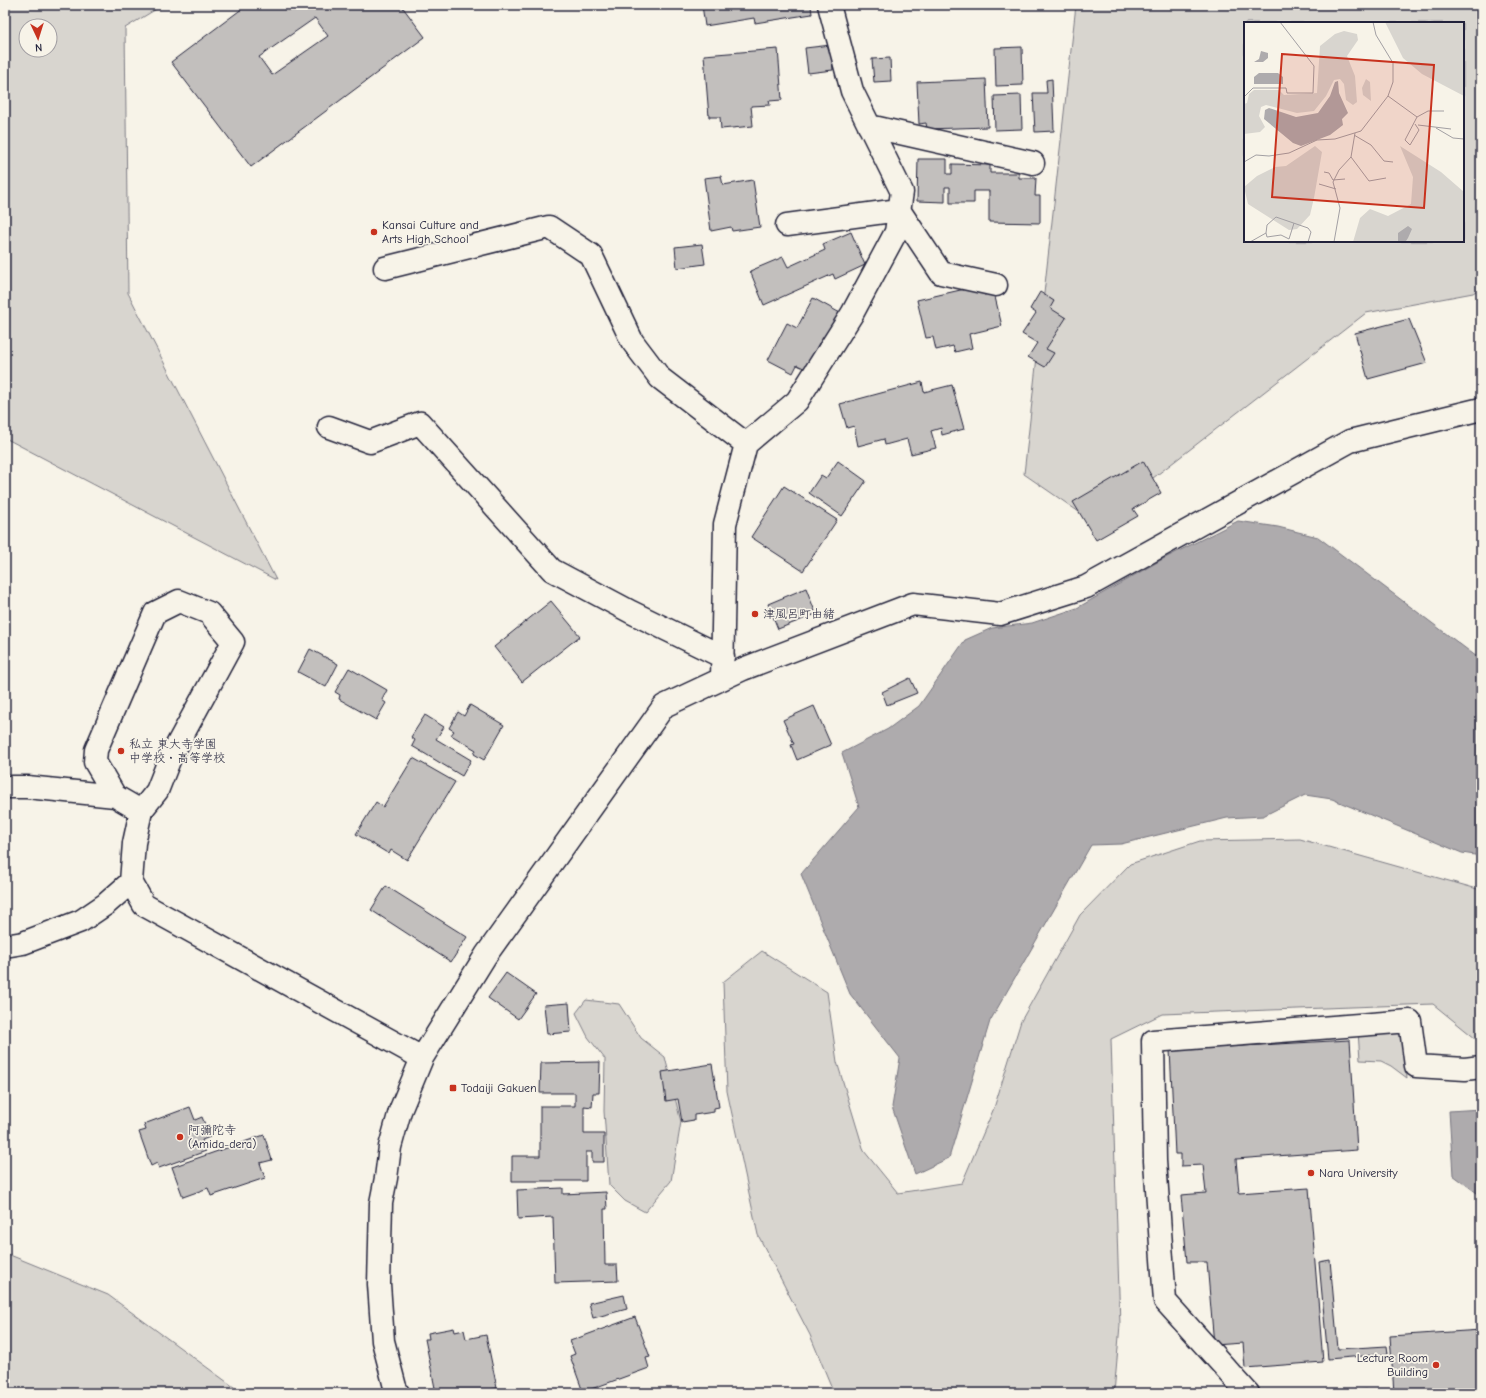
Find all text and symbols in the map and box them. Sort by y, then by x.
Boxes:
north arrow [18,18,58,58]
inset map [1244,22,1464,242]
text: N [35,41,43,54]
place label: Kansai Culture and Arts High School [382,218,479,246]
marker: Kansai Culture and Arts High School [369,227,379,237]
place label: 津風呂町由緒 [763,607,835,621]
marker: 津風呂町由緒 [750,609,760,619]
place label: 私立 東大寺学園 中学校・高等学校 [129,737,225,765]
marker: 私立 東大寺学園 中学校・高等学校 [116,746,126,756]
place label: Todaiji Gakuen [461,1081,537,1095]
marker: Todaiji Gakuen [448,1083,458,1093]
place label: 阿彌陀寺 (Amida-dera) [188,1123,256,1151]
marker: 阿彌陀寺 (Amida-dera) [175,1132,185,1142]
place label: Nara University [1319,1166,1398,1180]
marker: Nara University [1306,1168,1316,1178]
place label: Lecture Room Building [1357,1351,1428,1379]
marker: Lecture Room Building [1431,1360,1441,1370]

